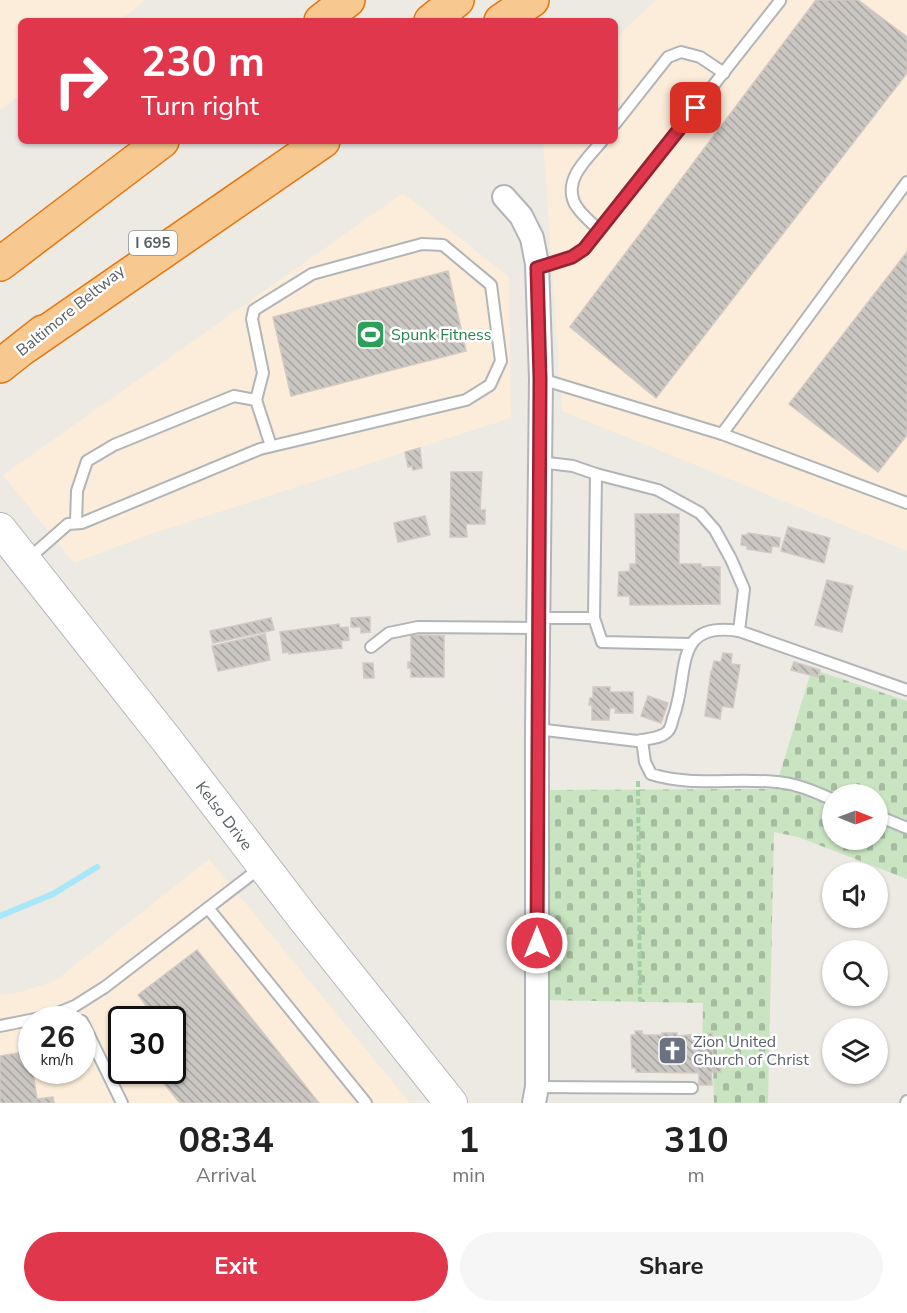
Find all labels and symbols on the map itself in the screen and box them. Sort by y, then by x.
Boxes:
pin [670,82,721,133]
road number: I 695 [129,231,177,255]
street label: Baltimore Beltway [12,260,130,361]
sports icon: Spunk Fitness [354,318,386,350]
place label: Spunk Fitness [391,324,491,346]
street label: Kelso Drive [190,777,257,855]
north arrow [822,784,888,850]
position arrow [505,911,569,975]
speed limit sign: 30 [108,1006,186,1084]
place label: Zion United Church of Christ [693,1031,809,1071]
church icon: Zion United Church of Christ [656,1034,688,1066]

